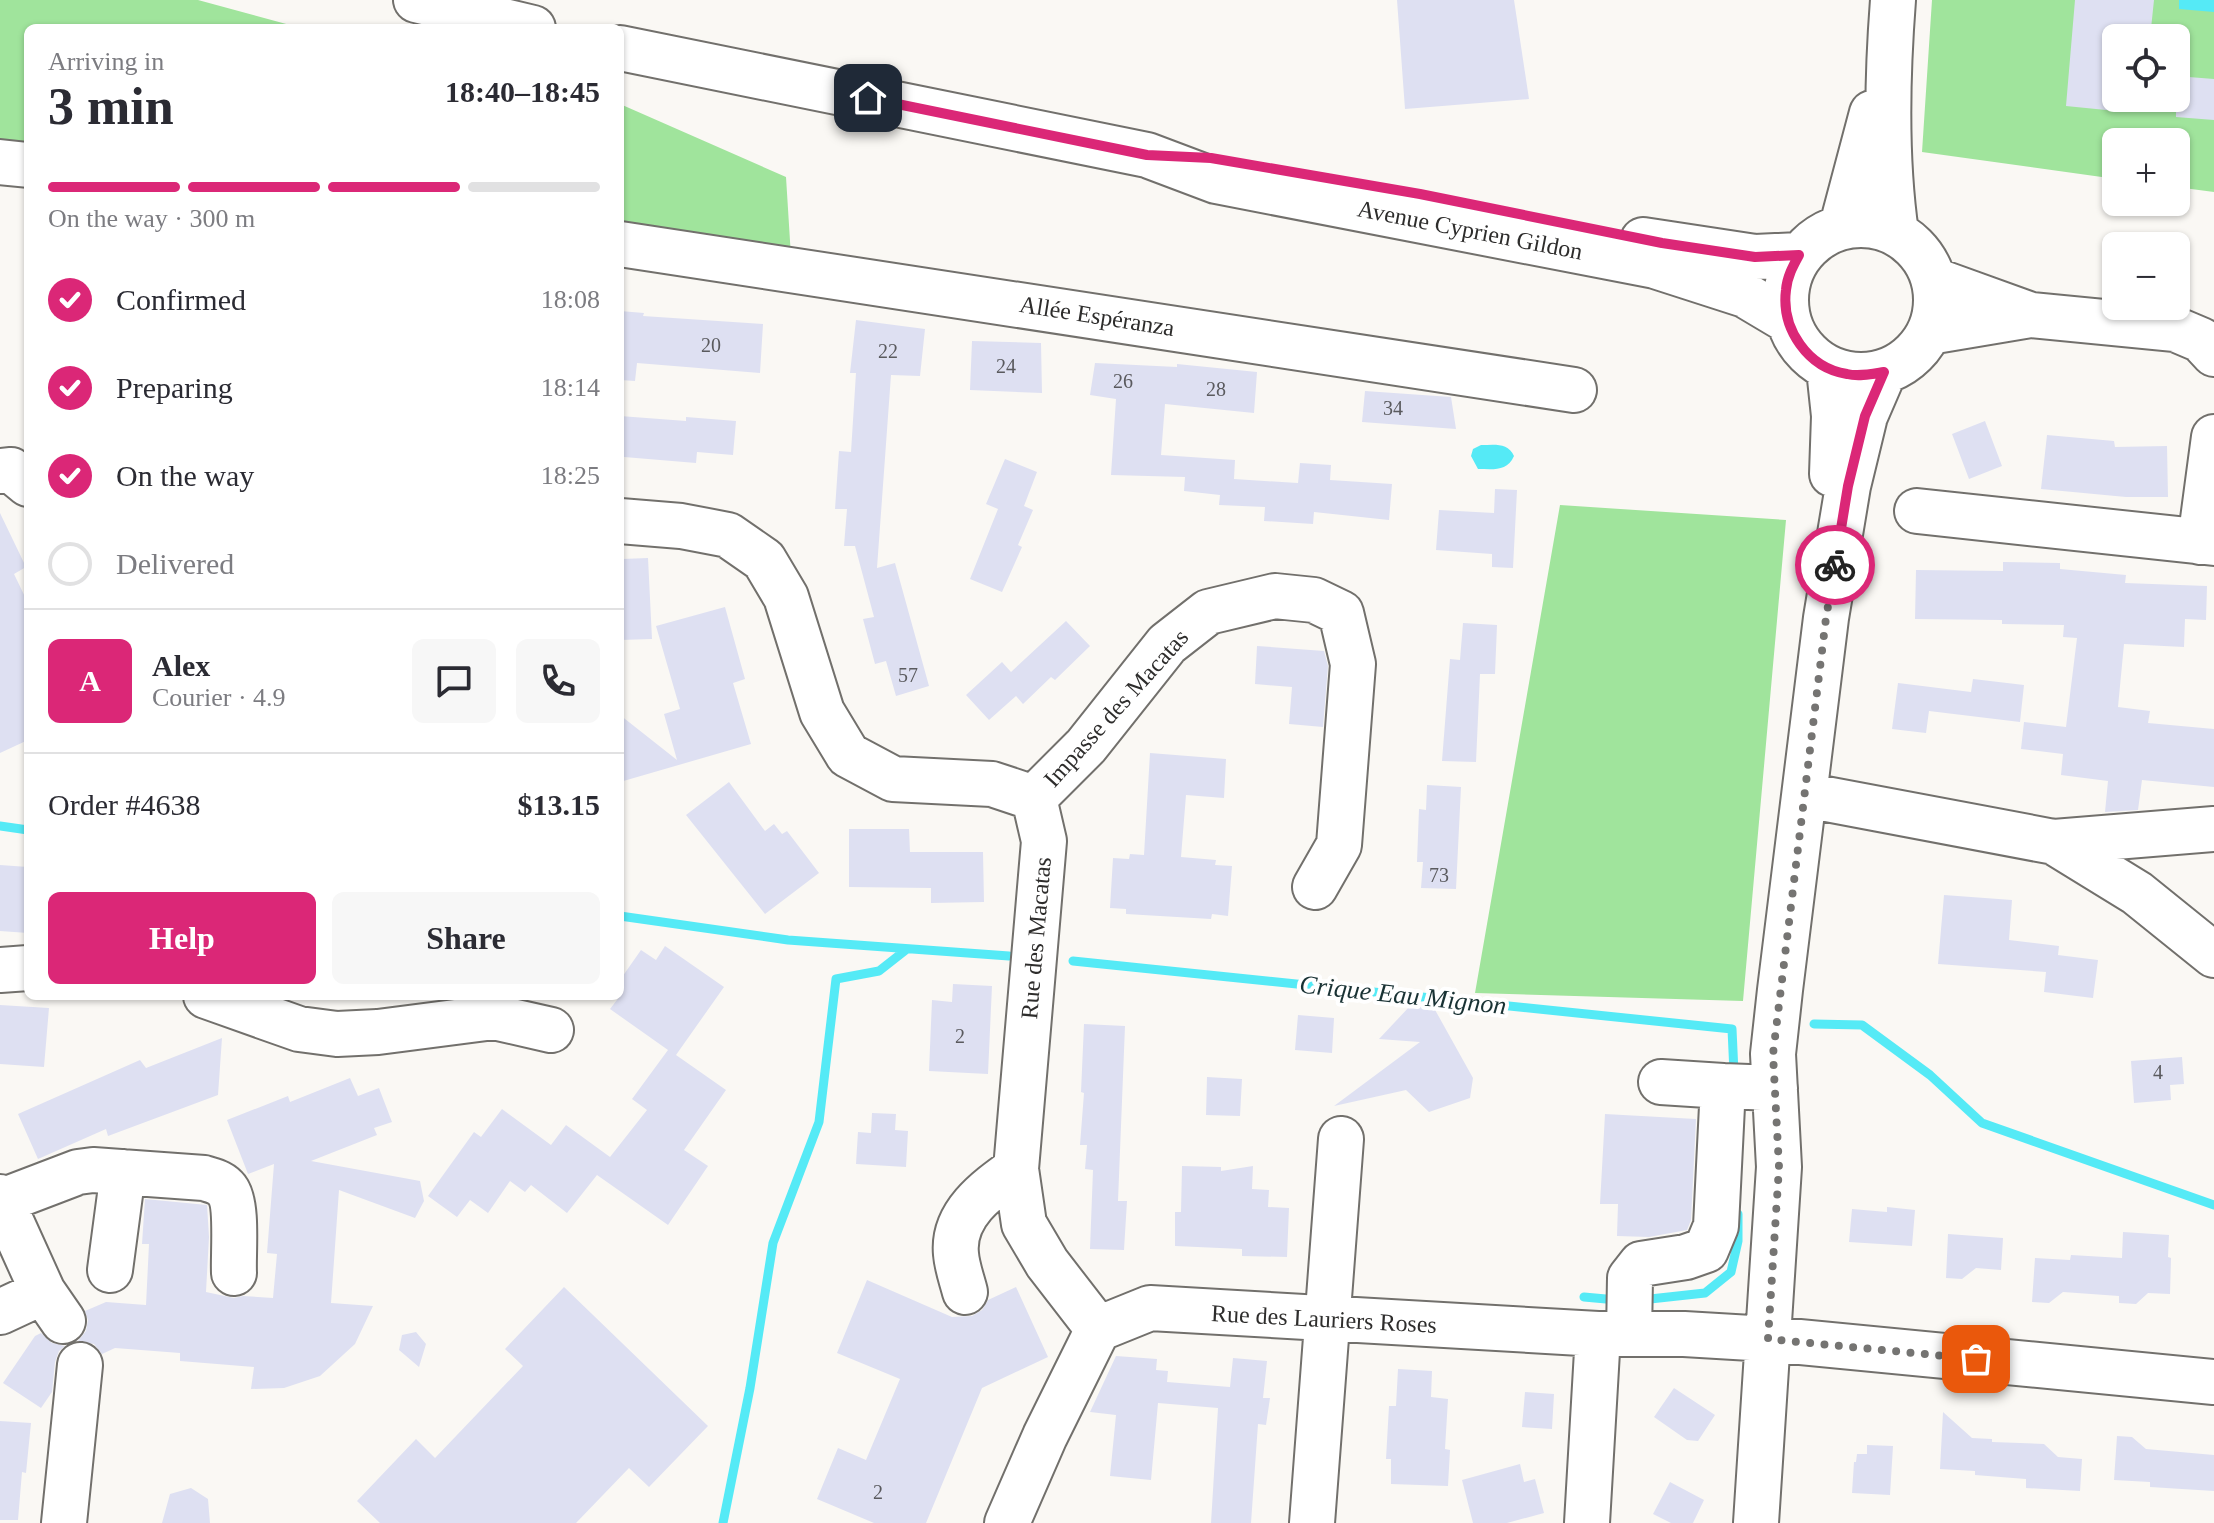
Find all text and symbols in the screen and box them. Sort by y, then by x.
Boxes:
map controls [2102,24,2190,320]
button: locate [2102,24,2190,112]
text: Arriving in [48,47,164,76]
pin [834,64,902,132]
text: 18:40–18:45 [445,75,600,108]
icon: home [846,76,890,120]
text: 3 min [48,78,174,135]
button: + [2102,128,2190,216]
street label: Avenue Cyprien Gildon [1355,195,1585,265]
text: On the way · 300 m [48,204,255,233]
button: − [2102,232,2190,320]
icon: check [48,278,92,322]
text: Confirmed [116,283,246,316]
text: 18:08 [541,285,600,314]
street label: Allée Espéranza [1018,291,1177,341]
house number: 20 [701,334,721,356]
house number: 22 [878,340,898,362]
house number: 24 [996,355,1016,377]
icon: check [48,366,92,410]
house number: 26 [1113,370,1133,392]
text: Preparing [116,371,233,404]
text: 18:14 [541,373,600,402]
house number: 28 [1206,378,1226,400]
house number: 34 [1383,397,1403,419]
icon: check [48,454,92,498]
text: On the way [116,459,254,492]
text: 18:25 [541,461,600,490]
courier [1795,525,1875,605]
icon: bike [1813,543,1857,587]
text: Delivered [116,547,234,580]
street label: Impasse des Macatas [1039,624,1193,792]
button: chat [412,639,496,723]
button: phone [516,639,600,723]
text: Alex [152,649,210,682]
text: A [79,664,101,697]
house number: 57 [898,664,918,686]
text: Courier · 4.9 [152,683,286,712]
text: Order #4638 [48,788,200,821]
text: $13.15 [518,788,600,821]
street label: Rue des Macatas [1016,856,1056,1020]
house number: 73 [1429,864,1449,886]
button: Help [48,892,316,984]
button: Share [332,892,600,984]
water label: Crique Eau Mignon [1298,970,1508,1020]
house number: 2 [955,1025,965,1047]
house number: 4 [2153,1061,2163,1083]
street label: Rue des Lauriers Roses [1210,1300,1438,1338]
pin [1942,1325,2010,1393]
icon: bag [1954,1337,1998,1381]
house number: 2 [873,1481,883,1503]

